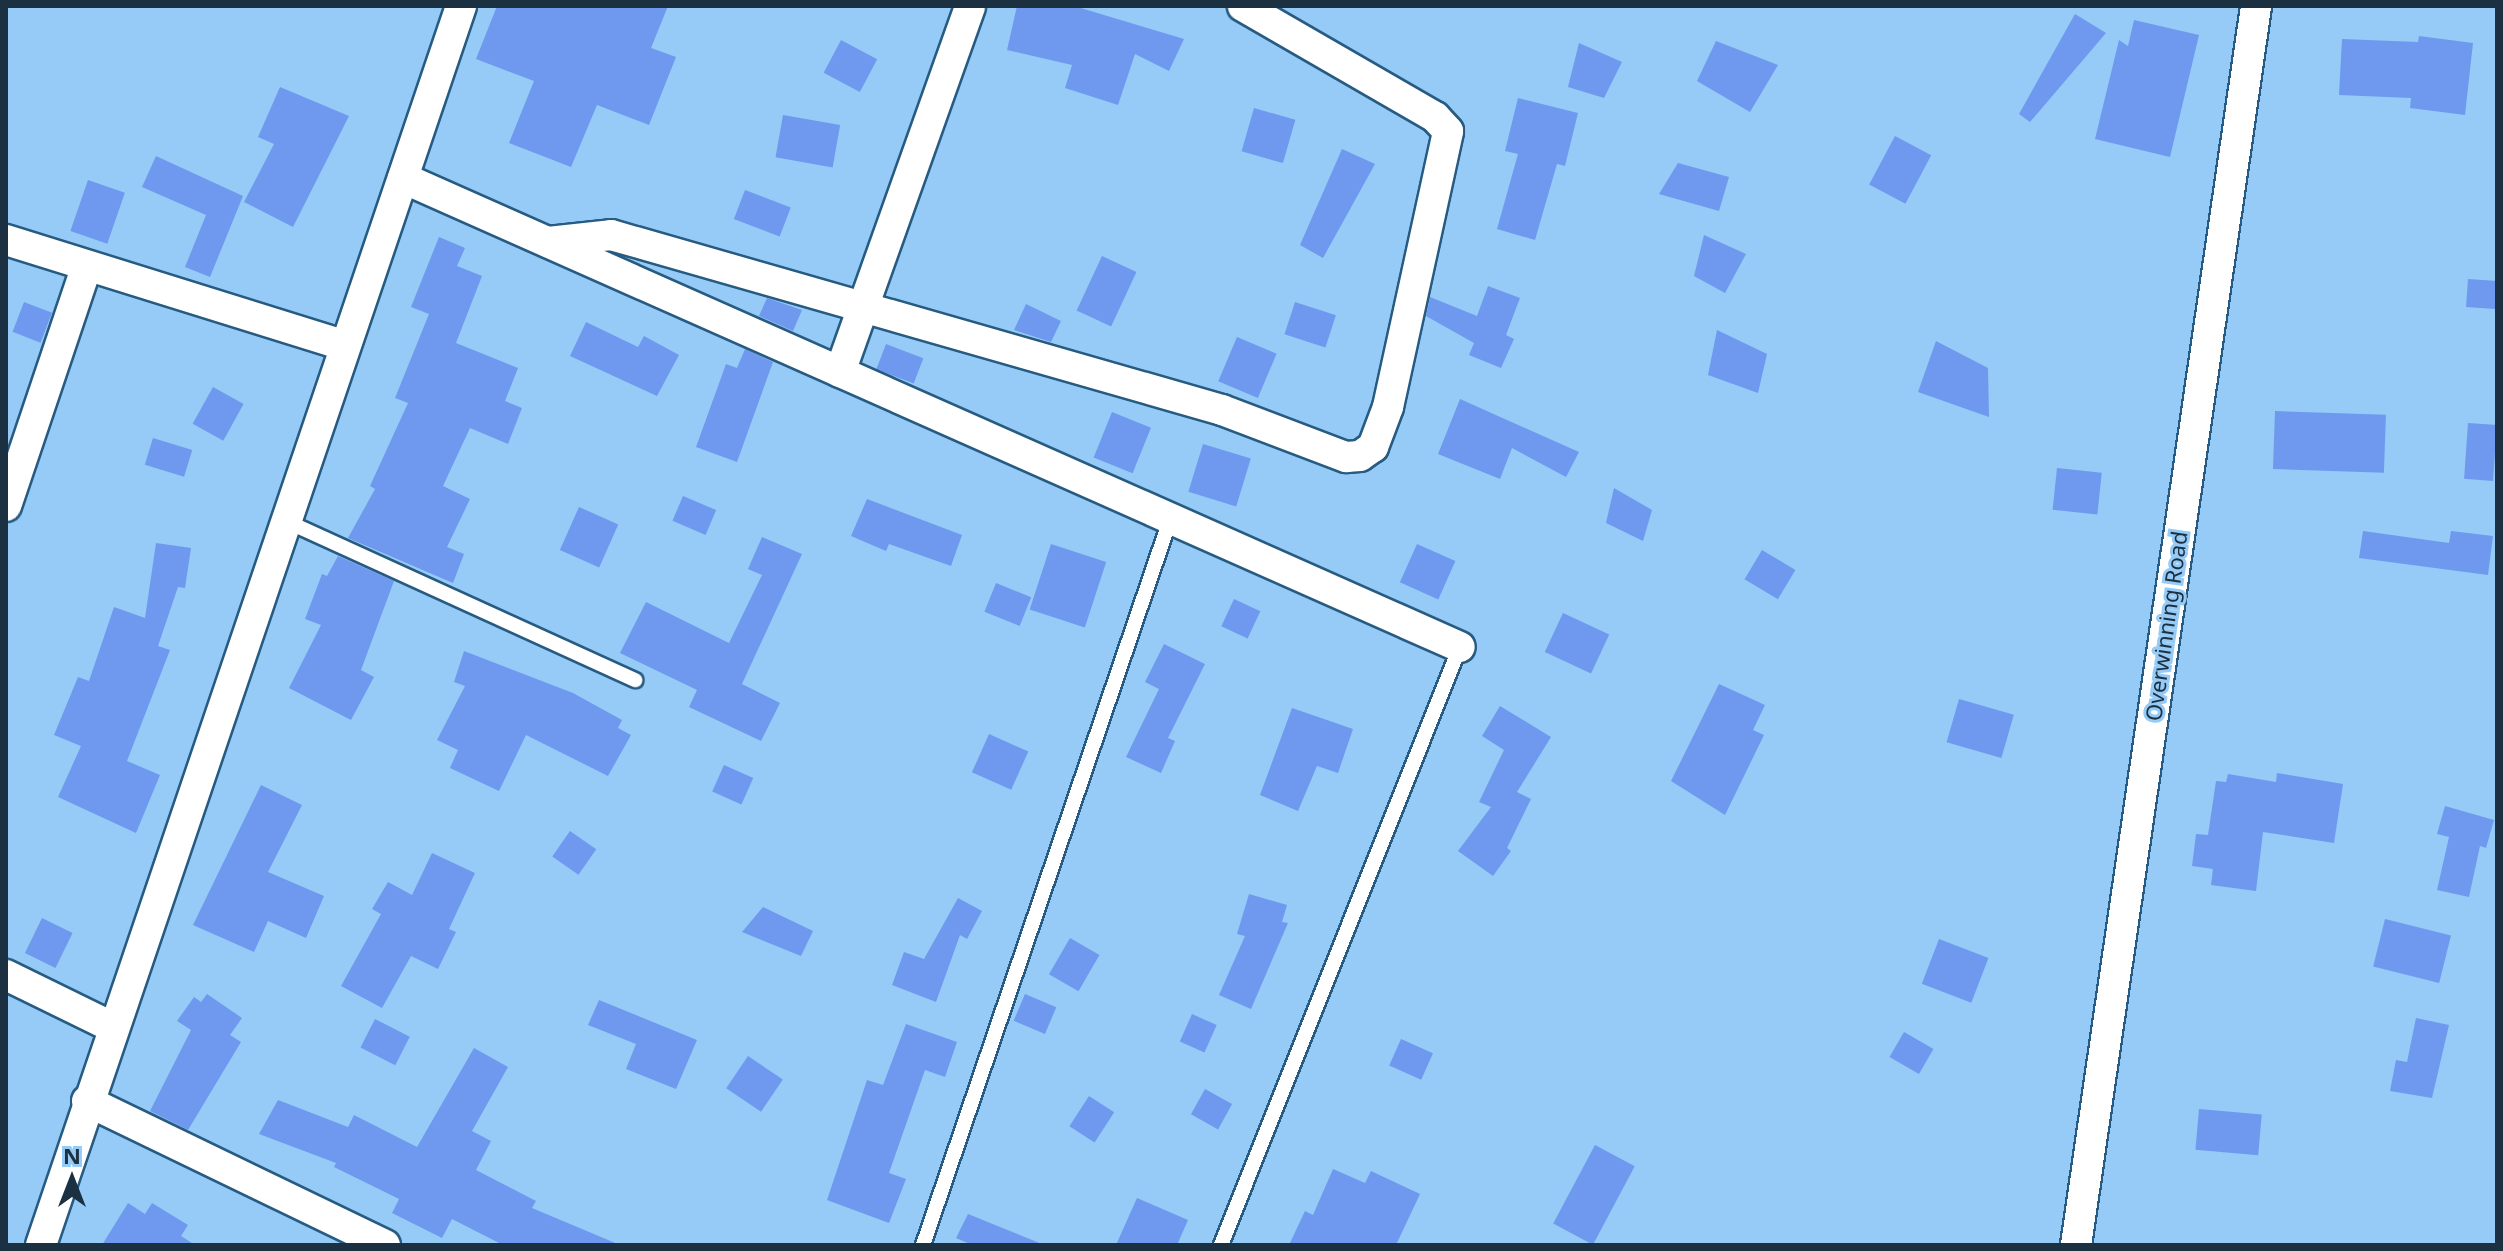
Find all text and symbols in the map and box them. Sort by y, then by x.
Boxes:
street label: Overwinning Road [2140,529,2192,723]
north arrow [32,1139,112,1219]
text: N [63,1140,81,1170]

